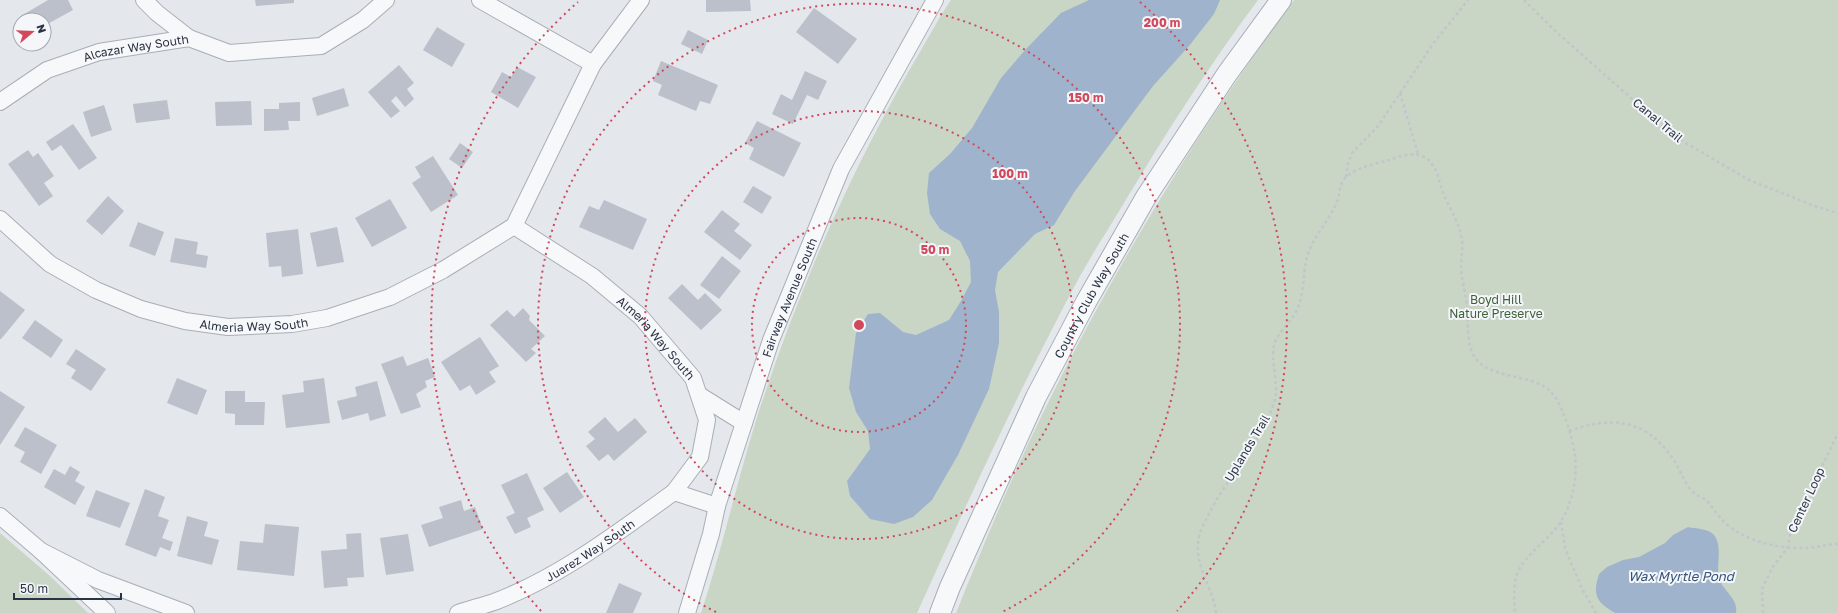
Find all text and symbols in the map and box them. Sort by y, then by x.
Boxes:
north arrow [12,12,52,52]
text: 200 m [1144,15,1180,30]
text: N [34,23,49,35]
street label: Alcazar Way South [81,31,190,64]
text: 150 m [1069,90,1103,105]
street label: Canal Trail [1630,95,1686,145]
text: 100 m [992,166,1028,181]
street label: Country Club Way South [1050,230,1132,361]
street label: Fairway Avenue South [758,235,820,359]
text: 50 m [921,242,949,257]
park label: Boyd Hill Nature Preserve [1449,292,1543,321]
street label: Almeria Way South [614,293,698,383]
street label: Almeria Way South [199,314,309,335]
centre of rings [852,318,866,332]
street label: Uplands Trail [1221,412,1273,484]
street label: Center Loop [1784,465,1828,535]
street label: Juarez Way South [543,516,637,584]
water label: Wax Myrtle Pond [1628,568,1736,584]
scale bar [14,575,121,601]
text: 50 m [20,581,48,596]

